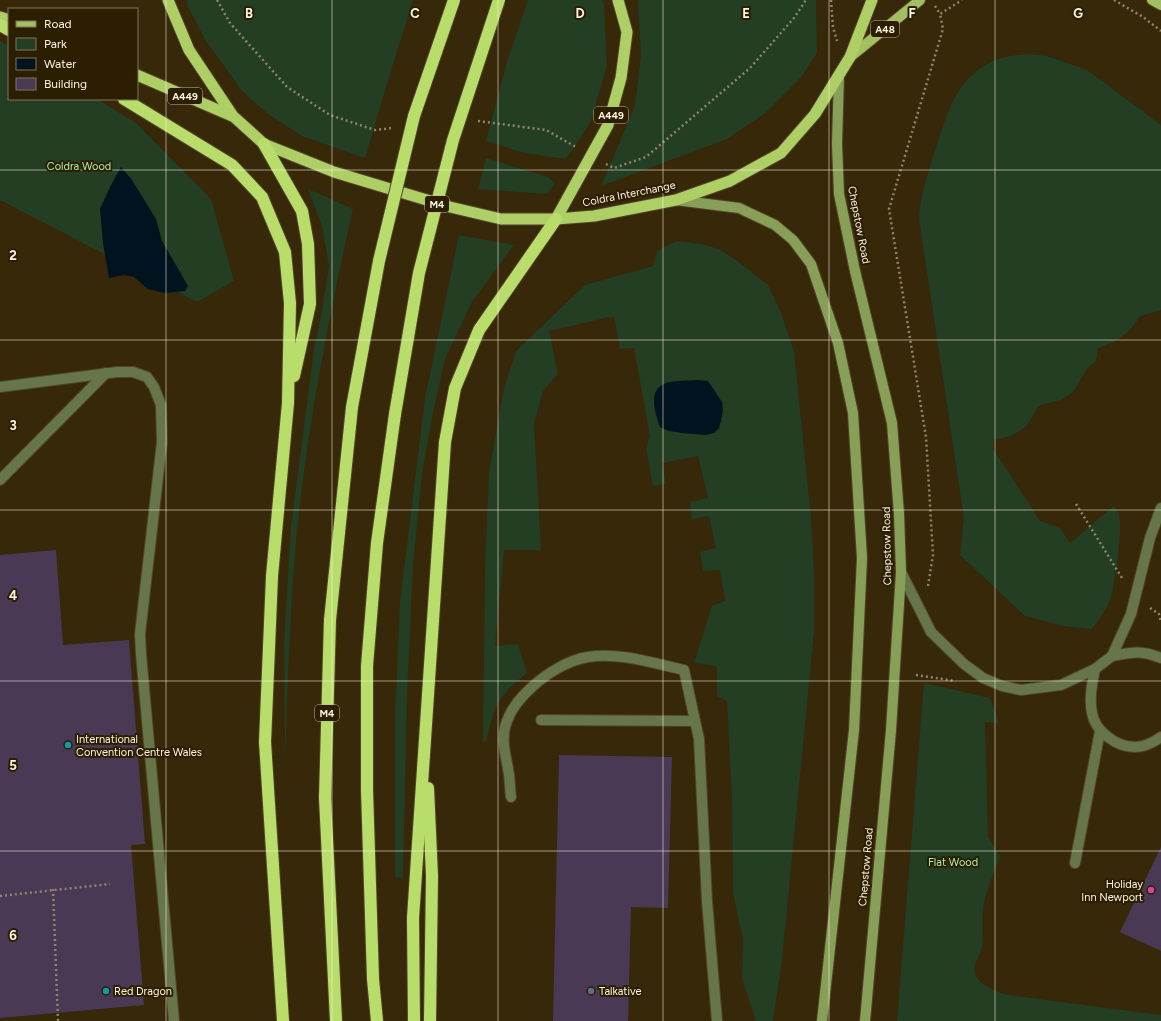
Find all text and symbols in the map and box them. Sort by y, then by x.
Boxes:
text: B [245,6,253,21]
text: C [410,6,420,21]
text: D [575,6,585,21]
text: E [742,6,750,21]
text: F [908,6,916,21]
text: G [1073,6,1083,21]
legend [8,8,138,100]
text: Road [44,17,72,31]
road number: A48 [871,21,899,37]
text: Park [44,37,67,51]
text: Water [44,57,76,71]
text: Building [44,77,87,91]
road number: A449 [168,88,202,104]
road number: A449 [594,107,628,123]
park label: Coldra Wood [47,160,111,173]
street label: Coldra Interchange [581,179,677,209]
street label: Chepstow Road [845,185,873,265]
road number: M4 [425,196,449,212]
text: 2 [9,248,17,263]
text: 3 [9,418,17,433]
street label: Chepstow Road [880,507,894,585]
text: 4 [9,588,17,603]
road number: M4 [315,705,339,721]
place label: International Convention Centre Wales [76,733,202,759]
marker: International Convention Centre Wales [63,740,73,750]
text: 5 [9,758,17,773]
street label: Chepstow Road [856,827,876,907]
park label: Flat Wood [928,856,978,869]
place label: Holiday Inn Newport [1081,878,1143,904]
marker: Holiday Inn Newport [1146,885,1156,895]
text: 6 [9,928,17,943]
place label: Red Dragon [114,985,172,998]
place label: Talkative [599,985,642,998]
marker: Red Dragon [101,986,111,996]
marker: Talkative [586,986,596,996]

